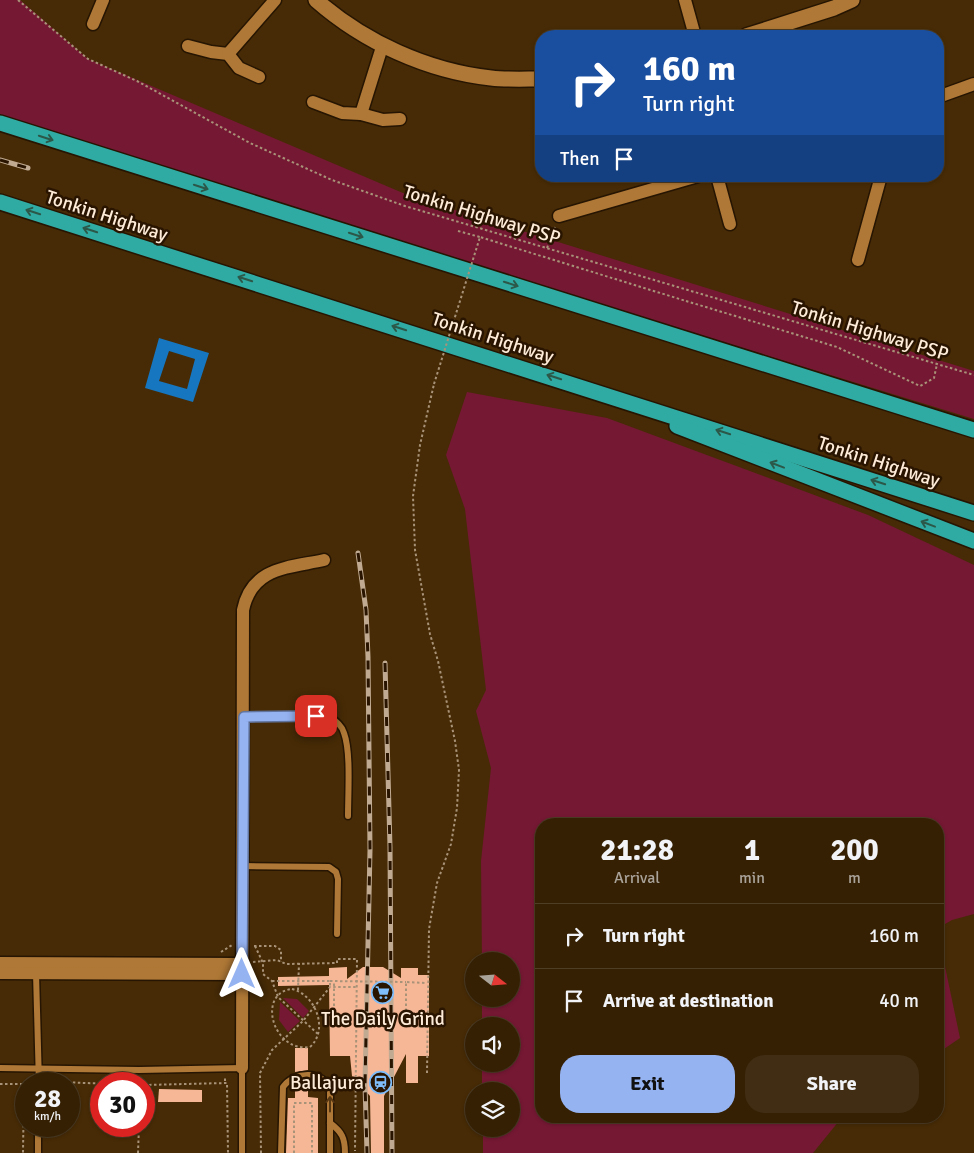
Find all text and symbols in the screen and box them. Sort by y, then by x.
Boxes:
text: 160 m [643,47,736,90]
icon: right [560,50,625,115]
text: Turn right [643,90,735,117]
one-way arrow [38,133,54,143]
icon: arrive [610,145,638,173]
text: Then [560,147,600,171]
street label: Tonkin Highway PSP [400,180,563,250]
one-way arrow [193,182,209,192]
street label: Tonkin Highway [43,185,171,247]
one-way arrow [26,207,42,216]
one-way arrow [82,225,98,234]
one-way arrow [348,231,364,241]
one-way arrow [237,274,253,284]
one-way arrow [503,280,519,290]
street label: Tonkin Highway PSP [788,296,951,366]
street label: Tonkin Highway [429,307,557,369]
one-way arrow [392,323,408,333]
one-way arrow [547,372,563,382]
one-way arrow [715,426,731,436]
street label: Tonkin Highway [815,431,943,493]
one-way arrow [770,460,785,469]
one-way arrow [870,476,886,486]
one-way arrow [921,519,937,528]
pin [295,695,337,737]
icon: arrive [302,702,330,730]
text: 21:28 [600,832,674,869]
text: 1 [744,832,760,869]
text: 200 [830,832,879,869]
text: Arrival [614,868,660,888]
text: min [739,868,765,888]
text: m [848,868,861,888]
icon: right [560,922,588,950]
text: Turn right [603,924,685,948]
text: 160 m [869,924,919,948]
position arrow [215,947,267,999]
north arrow [465,952,520,1008]
map controls [465,952,520,1137]
supermarket icon: The Daily Grind [371,980,395,1004]
icon: arrive [560,987,588,1015]
text: Arrive at destination [603,989,774,1013]
text: 40 m [879,989,919,1013]
place label: The Daily Grind [321,1007,445,1031]
button: sound [465,1017,520,1072]
button: Exit [560,1055,735,1113]
button: Share [745,1055,919,1113]
station icon: Ballajura [368,1070,392,1094]
place label: Ballajura [290,1071,364,1095]
speed limit sign: 30 [90,1072,155,1137]
button: layers [465,1082,520,1137]
text: 28 [34,1083,61,1114]
one-way arrow [325,1097,335,1113]
text: km/h [34,1109,61,1124]

